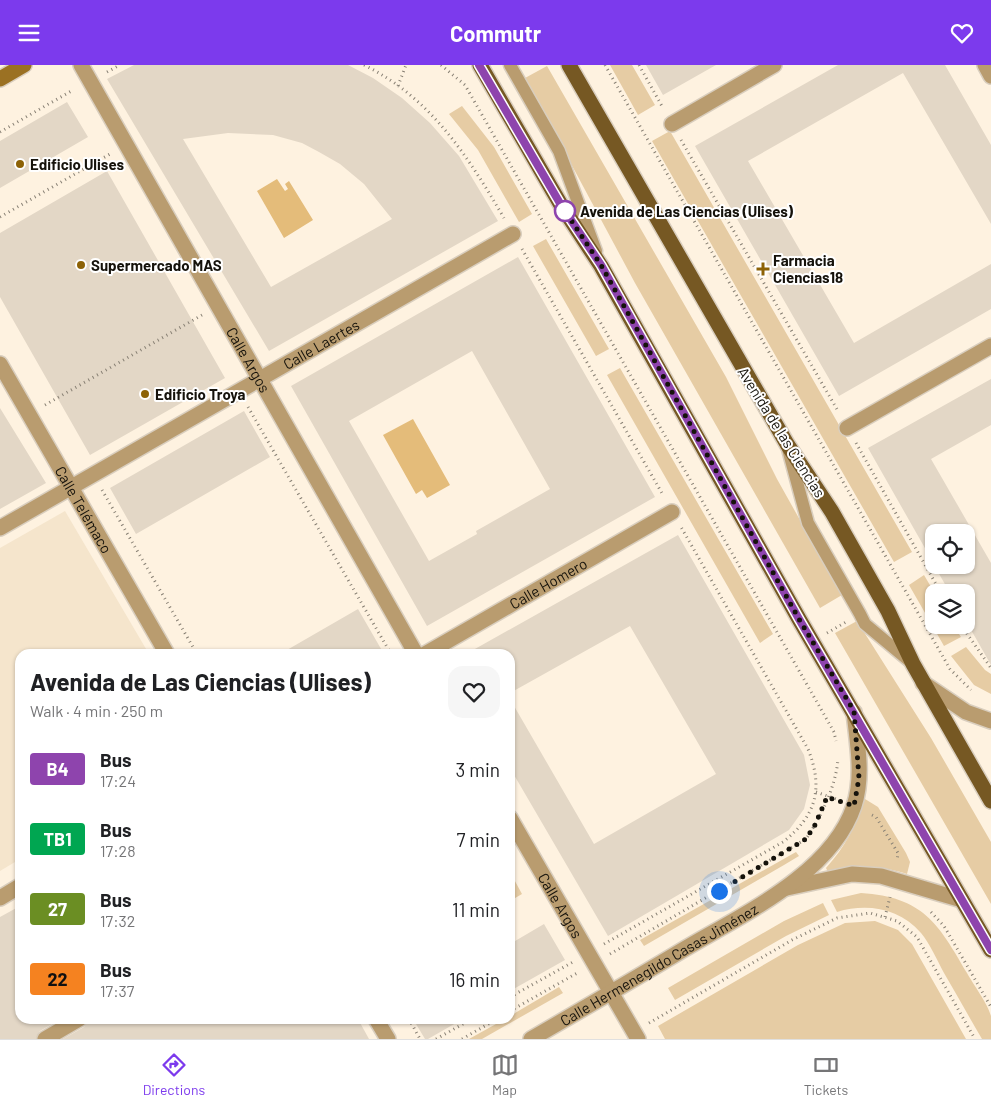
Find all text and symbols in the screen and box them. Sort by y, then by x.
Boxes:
icon: menu [15,19,43,47]
icon: heart [948,19,976,47]
text: Commutr [450,20,541,46]
place label: Edificio Ulises [30,155,124,173]
marker: Edificio Ulises [14,158,26,170]
marker: Avenida de Las Ciencias (Ulises) [554,200,576,222]
place label: Avenida de Las Ciencias (Ulises) [580,202,794,220]
place label: Farmacia Ciencias18 [773,251,843,286]
place label: Supermercado MAS [91,256,222,274]
marker: Supermercado MAS [75,259,87,271]
marker: Farmacia Ciencias18 [757,263,769,275]
street label: Calle Laertes [280,315,362,373]
street label: Calle Argos [223,324,274,396]
street label: Avenida de las Ciencias [735,364,829,500]
place label: Edificio Troya [155,385,245,403]
marker: Edificio Troya [139,388,151,400]
street label: Calle Telémaco [52,463,116,556]
map controls [925,524,975,634]
button: locate [925,524,975,574]
street label: Calle Homero [506,554,590,613]
button: layers [925,584,975,634]
button: heart [448,666,500,718]
text: Avenida de Las Ciencias (Ulises) [30,667,371,696]
text: Walk · 4 min · 250 m [30,701,163,720]
text: Bus [100,748,132,771]
text: B4 [46,758,69,780]
text: 3 min [456,758,500,781]
text: 17:24 [100,771,136,790]
text: Bus [100,818,132,841]
text: TB1 [43,828,72,850]
text: 7 min [456,828,500,851]
text: 17:28 [100,841,136,860]
street label: Calle Argos [535,870,587,941]
your location [707,879,732,904]
text: Bus [100,888,132,911]
text: 27 [48,898,67,920]
text: 11 min [452,898,500,921]
street label: Calle Hermenegildo Casas Jiménez [557,899,761,1029]
text: 17:32 [100,911,135,930]
text: Bus [100,958,132,981]
text: 22 [47,968,68,990]
text: 16 min [449,968,500,991]
text: 17:37 [100,981,134,1000]
tab: Directions [143,1051,205,1098]
tab: Map [491,1051,519,1098]
tab: Tickets [804,1051,848,1098]

